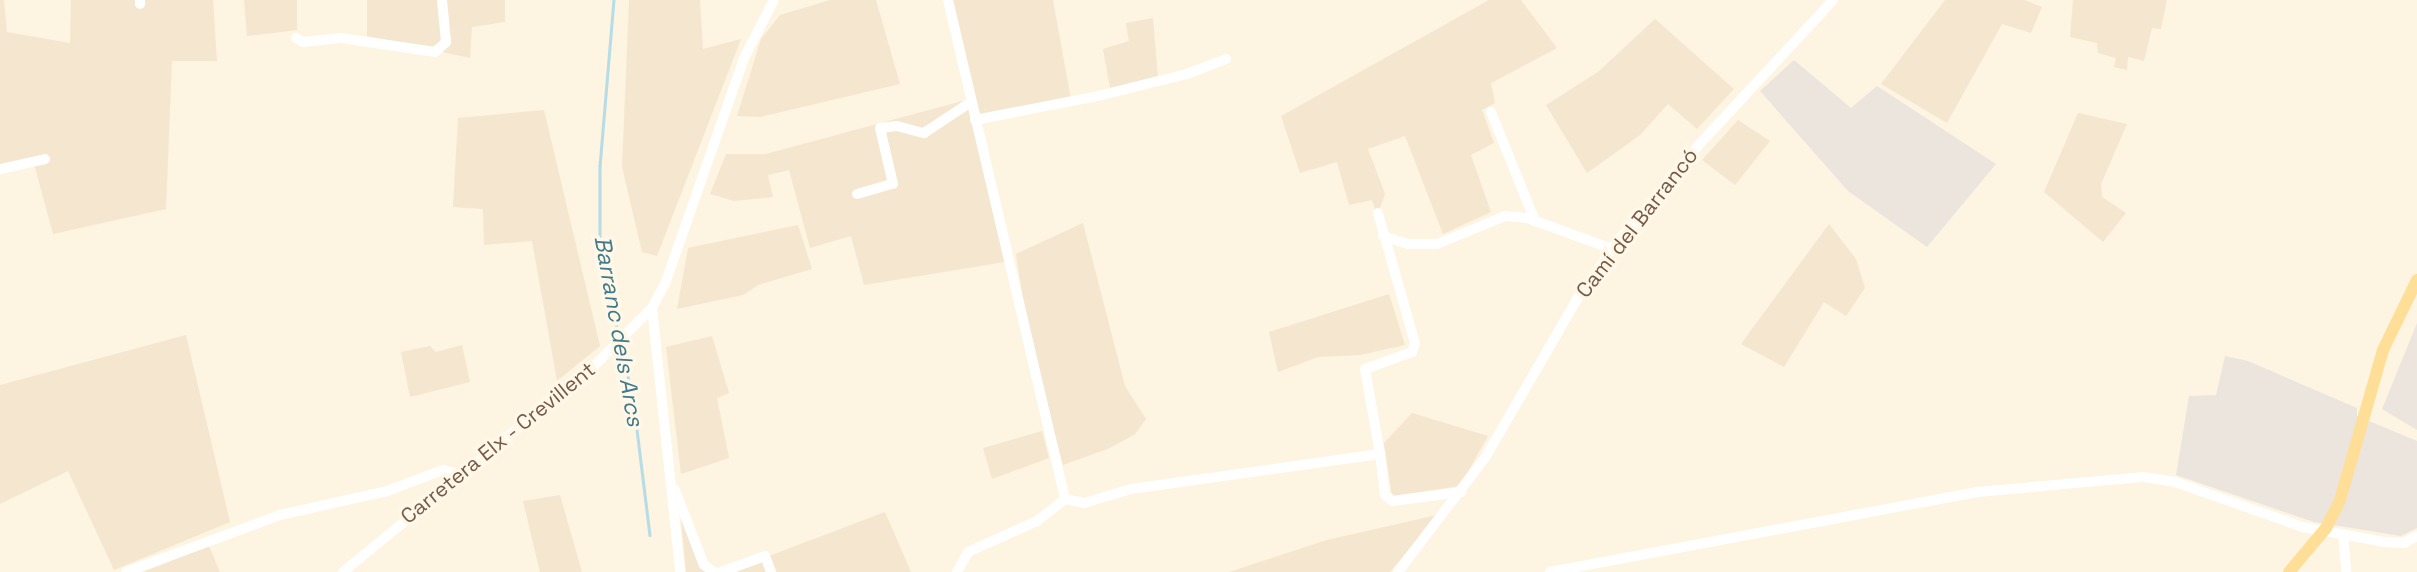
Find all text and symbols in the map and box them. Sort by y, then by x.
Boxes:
street label: Camí del Barrancó [1571,143,1703,303]
water label: Barranc dels Arcs [589,234,649,428]
street label: Carretera Elx - Crevillent [395,356,601,530]

